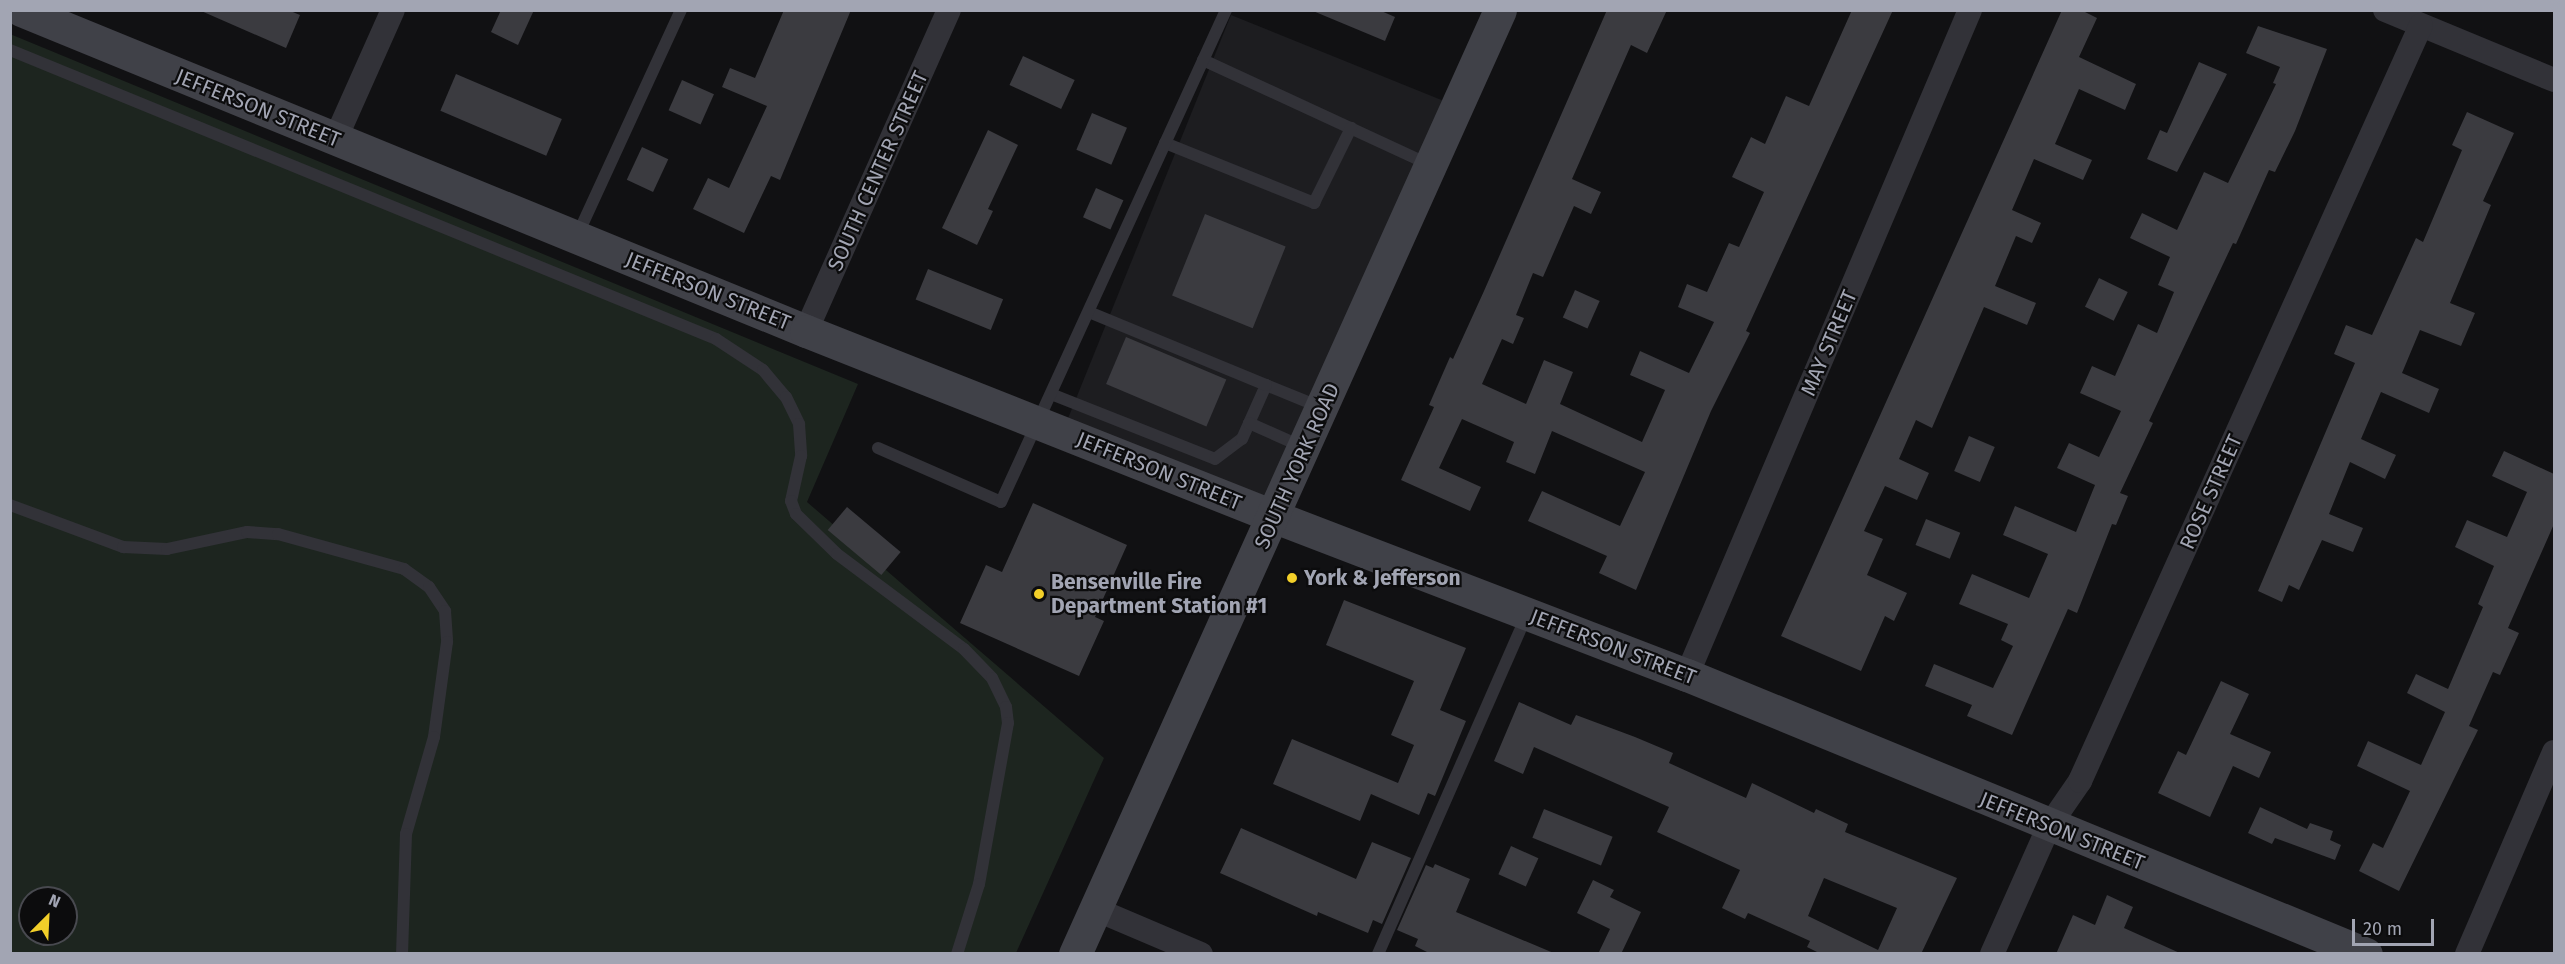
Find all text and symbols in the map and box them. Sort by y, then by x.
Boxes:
street label: JEFFERSON STREET [172,63,344,153]
street label: SOUTH CENTER STREET [823,67,933,275]
street label: JEFFERSON STREET [622,246,794,336]
street label: MAY STREET [1795,286,1863,400]
street label: SOUTH YORK ROAD [1249,379,1345,553]
street label: JEFFERSON STREET [1073,426,1245,516]
street label: ROSE STREET [2174,431,2248,553]
place label: York & Jefferson [1304,565,1461,591]
place label: Bensenville Fire Department Station #1 [1051,569,1267,619]
marker: York & Jefferson [1285,571,1299,585]
marker: Bensenville Fire Department Station #1 [1032,587,1046,601]
street label: JEFFERSON STREET [1526,604,1700,690]
street label: JEFFERSON STREET [1976,786,2148,876]
north arrow [18,886,78,946]
text: N [46,890,63,912]
scale bar [2355,907,2438,945]
text: 20 m [2363,918,2402,940]

